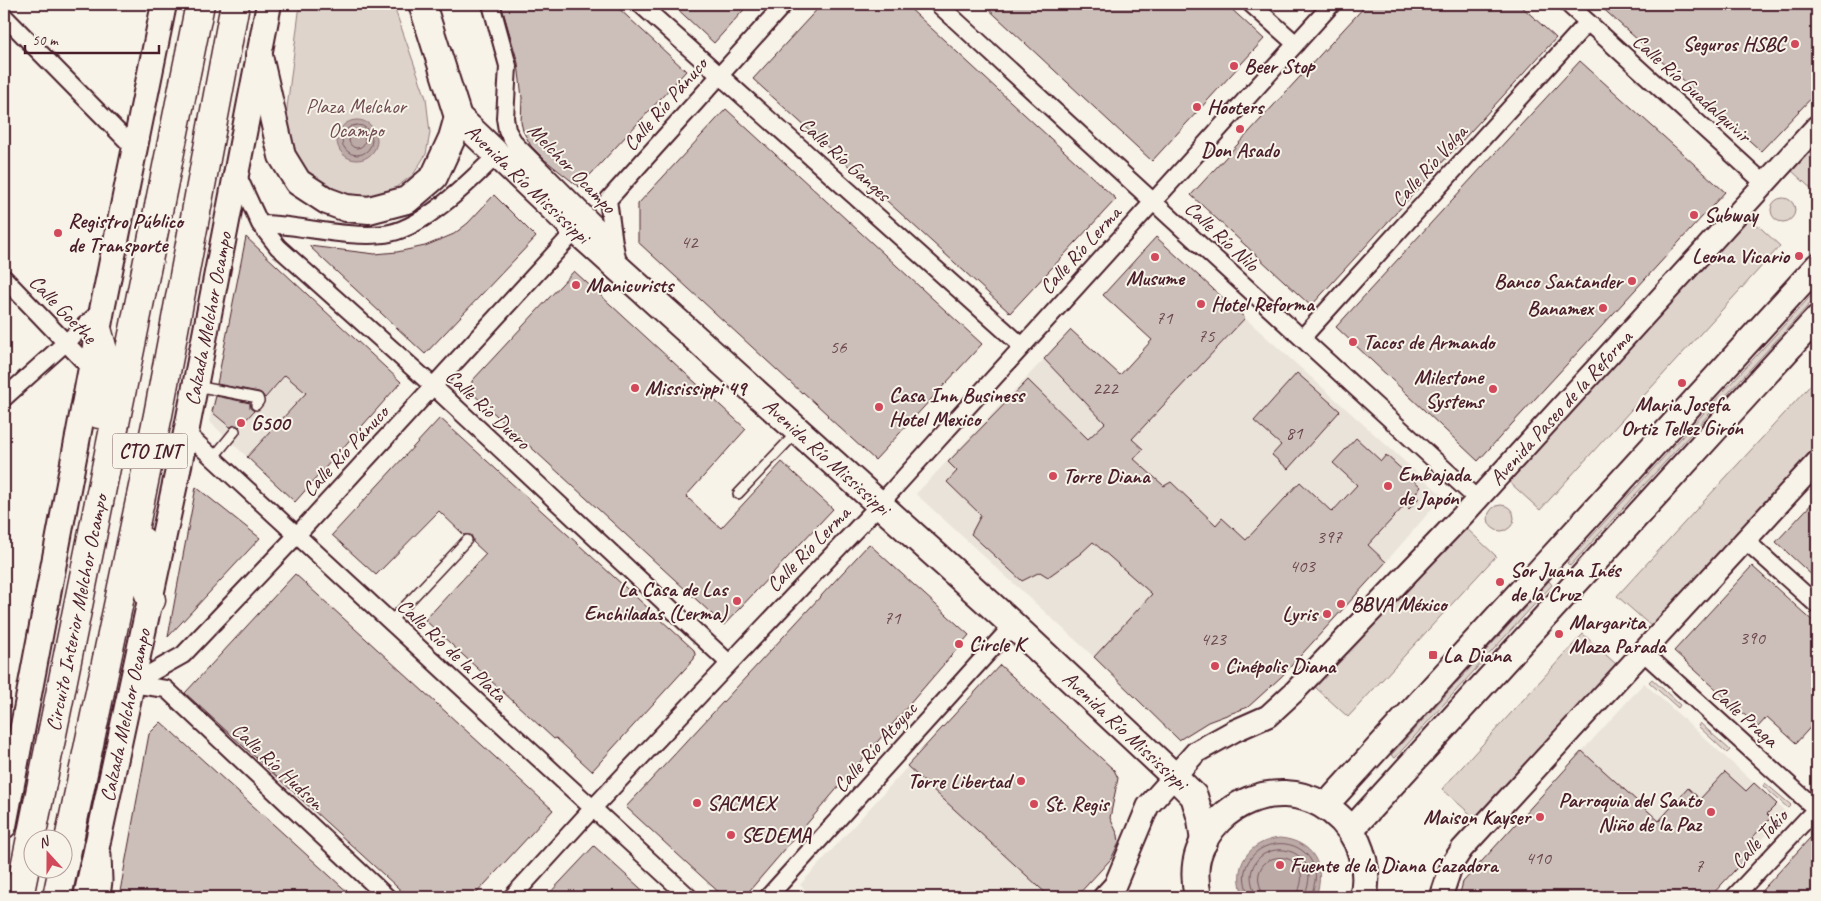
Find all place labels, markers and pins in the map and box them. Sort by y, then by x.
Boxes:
place label: Seguros HSBC [1682,31,1788,57]
marker: Seguros HSBC [1789,38,1801,50]
place label: Beer Stop [1244,53,1317,79]
marker: Beer Stop [1228,60,1240,72]
place label: Hooters [1207,94,1266,120]
marker: Hooters [1191,101,1203,113]
marker: Don Asado [1234,123,1246,135]
place label: Don Asado [1201,137,1280,163]
place label: Subway [1704,202,1760,228]
place label: Registro Público de Transporte [68,208,185,258]
marker: Subway [1688,209,1700,221]
marker: Registro Público de Transporte [52,227,64,239]
place label: Leona Vicario [1692,243,1790,269]
marker: Leona Vicario [1793,250,1805,262]
marker: Musume [1149,251,1161,263]
place label: Musume [1126,265,1186,291]
place label: Banco Santander [1494,268,1624,294]
place label: Manicurists [586,272,676,298]
marker: Banco Santander [1626,275,1638,287]
marker: Manicurists [570,279,582,291]
place label: Hotel Reforma [1211,291,1315,317]
place label: Banamex [1527,295,1595,321]
marker: Hotel Reforma [1195,298,1207,310]
marker: Banamex [1597,302,1609,314]
place label: Tacos de Armando [1363,329,1497,355]
marker: Tacos de Armando [1347,336,1359,348]
place label: Milestone Systems [1414,364,1486,414]
place label: Mississippi 49 [645,375,749,401]
marker: Maria Josefa Ortiz Tellez Girón [1676,377,1688,389]
marker: Mississippi 49 [629,382,641,394]
place label: Casa Inn Business Hotel Mexico [889,382,1027,432]
marker: Milestone Systems [1487,383,1499,395]
place label: Maria Josefa Ortiz Tellez Girón [1621,391,1744,441]
marker: Casa Inn Business Hotel Mexico [873,401,885,413]
place label: G500 [251,410,292,436]
marker: G500 [235,417,247,429]
place label: Embajada de Japón [1398,461,1472,511]
place label: Torre Diana [1063,463,1151,489]
marker: Torre Diana [1047,470,1059,482]
marker: Embajada de Japón [1382,480,1394,492]
place label: Sor Juana Inés de la Cruz [1510,557,1623,607]
place label: La Casa de Las Enchiladas (Lerma) [584,576,730,626]
marker: Sor Juana Inés de la Cruz [1494,576,1506,588]
place label: BBVA México [1351,591,1449,617]
marker: La Casa de Las Enchiladas (Lerma) [731,595,743,607]
marker: BBVA México [1335,598,1347,610]
place label: Lyris [1282,601,1320,627]
marker: Lyris [1321,608,1333,620]
place label: Margarita Maza Parada [1569,609,1667,659]
marker: Margarita Maza Parada [1553,628,1565,640]
place label: Circle K [969,631,1029,657]
marker: Circle K [953,638,965,650]
place label: La Diana [1443,642,1512,668]
marker: La Diana [1427,649,1439,661]
place label: Cinépolis Diana [1225,653,1337,679]
marker: Cinépolis Diana [1209,660,1221,672]
place label: Torre Libertad [907,768,1015,794]
marker: Torre Libertad [1015,775,1027,787]
place label: Parroquia del Santo Niño de la Paz [1558,787,1703,837]
place label: SACMEX [707,790,779,816]
place label: St. Regis [1044,791,1111,817]
marker: SACMEX [691,797,703,809]
marker: St. Regis [1028,798,1040,810]
place label: Maison Kayser [1423,804,1532,830]
marker: Parroquia del Santo Niño de la Paz [1705,806,1717,818]
marker: Maison Kayser [1534,811,1546,823]
place label: SEDEMA [741,822,812,848]
marker: SEDEMA [725,829,737,841]
place label: Fuente de la Diana Cazadora [1290,852,1500,878]
marker: Fuente de la Diana Cazadora [1274,859,1286,871]

